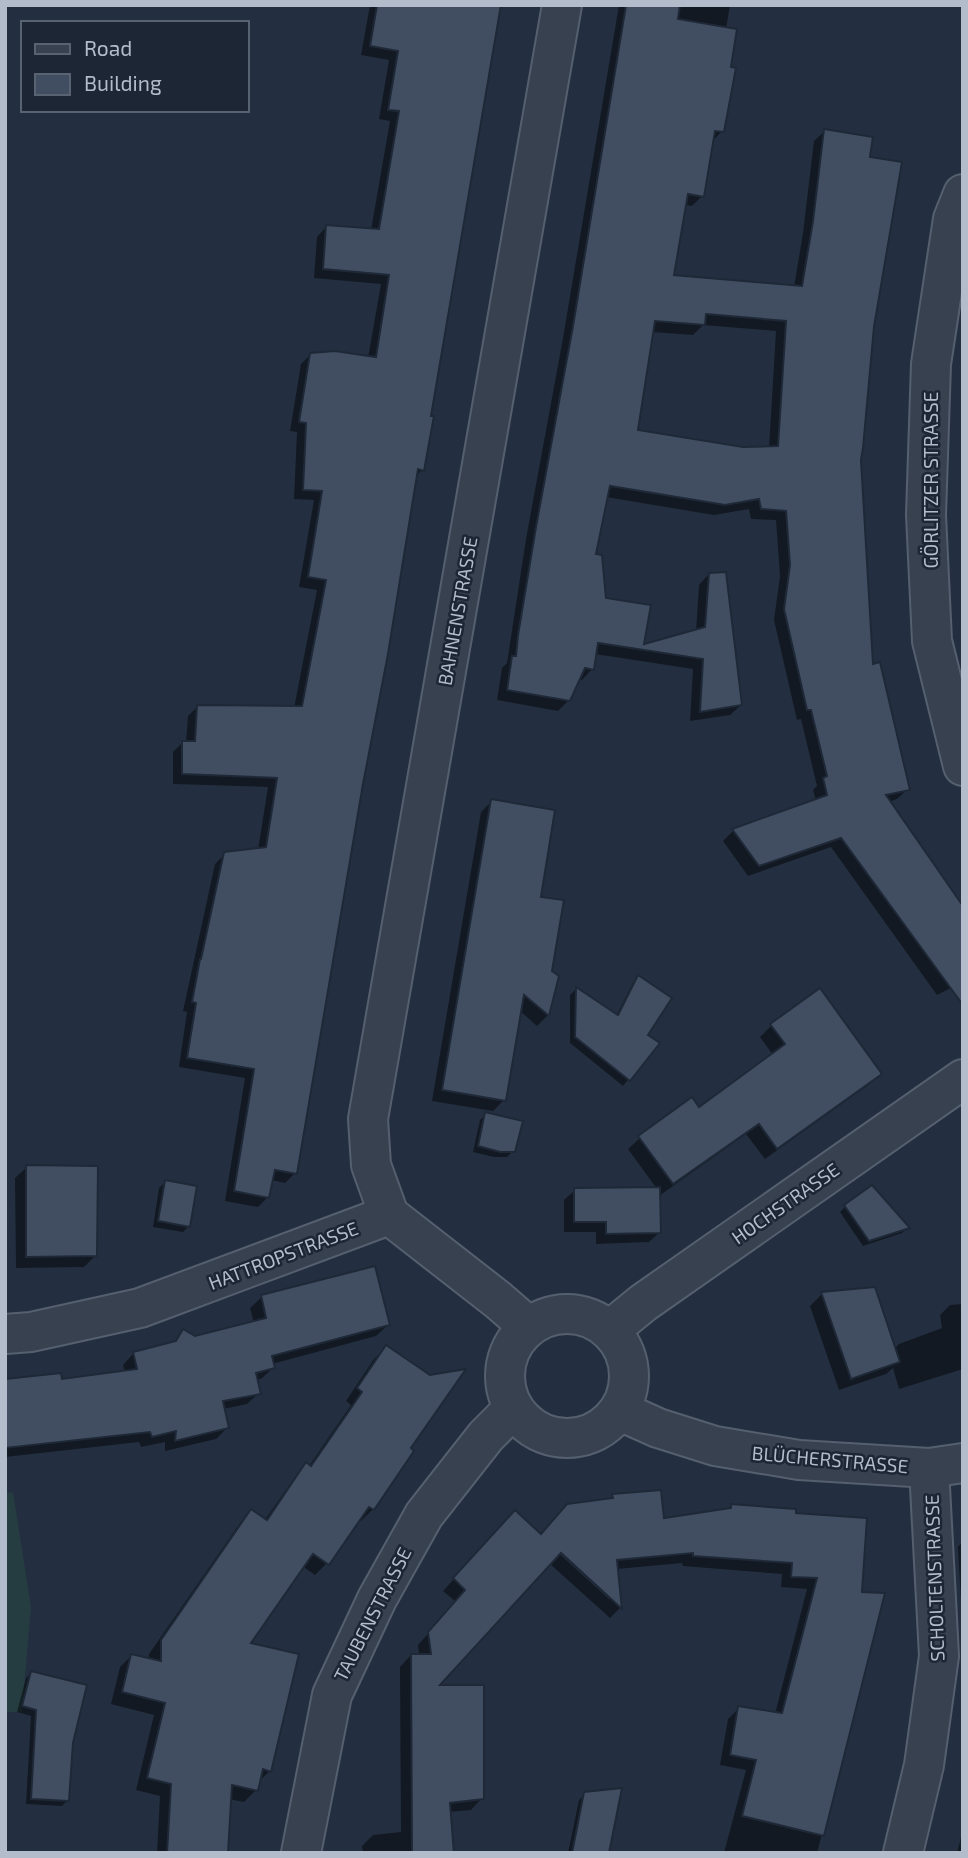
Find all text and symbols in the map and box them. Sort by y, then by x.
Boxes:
legend [21,21,248,112]
text: Road [84,35,132,60]
text: Building [84,70,162,95]
street label: GÖRLITZER STRASSE [919,392,942,568]
street label: BAHNENSTRASSE [433,535,481,687]
street label: HOCHSTRASSE [727,1157,843,1249]
street label: HATTROPSTRASSE [205,1216,361,1294]
street label: BLÜCHERSTRASSE [751,1441,909,1477]
street label: SCHOLTENSTRASSE [920,1494,948,1662]
street label: TAUBENSTRASSE [328,1543,416,1685]

